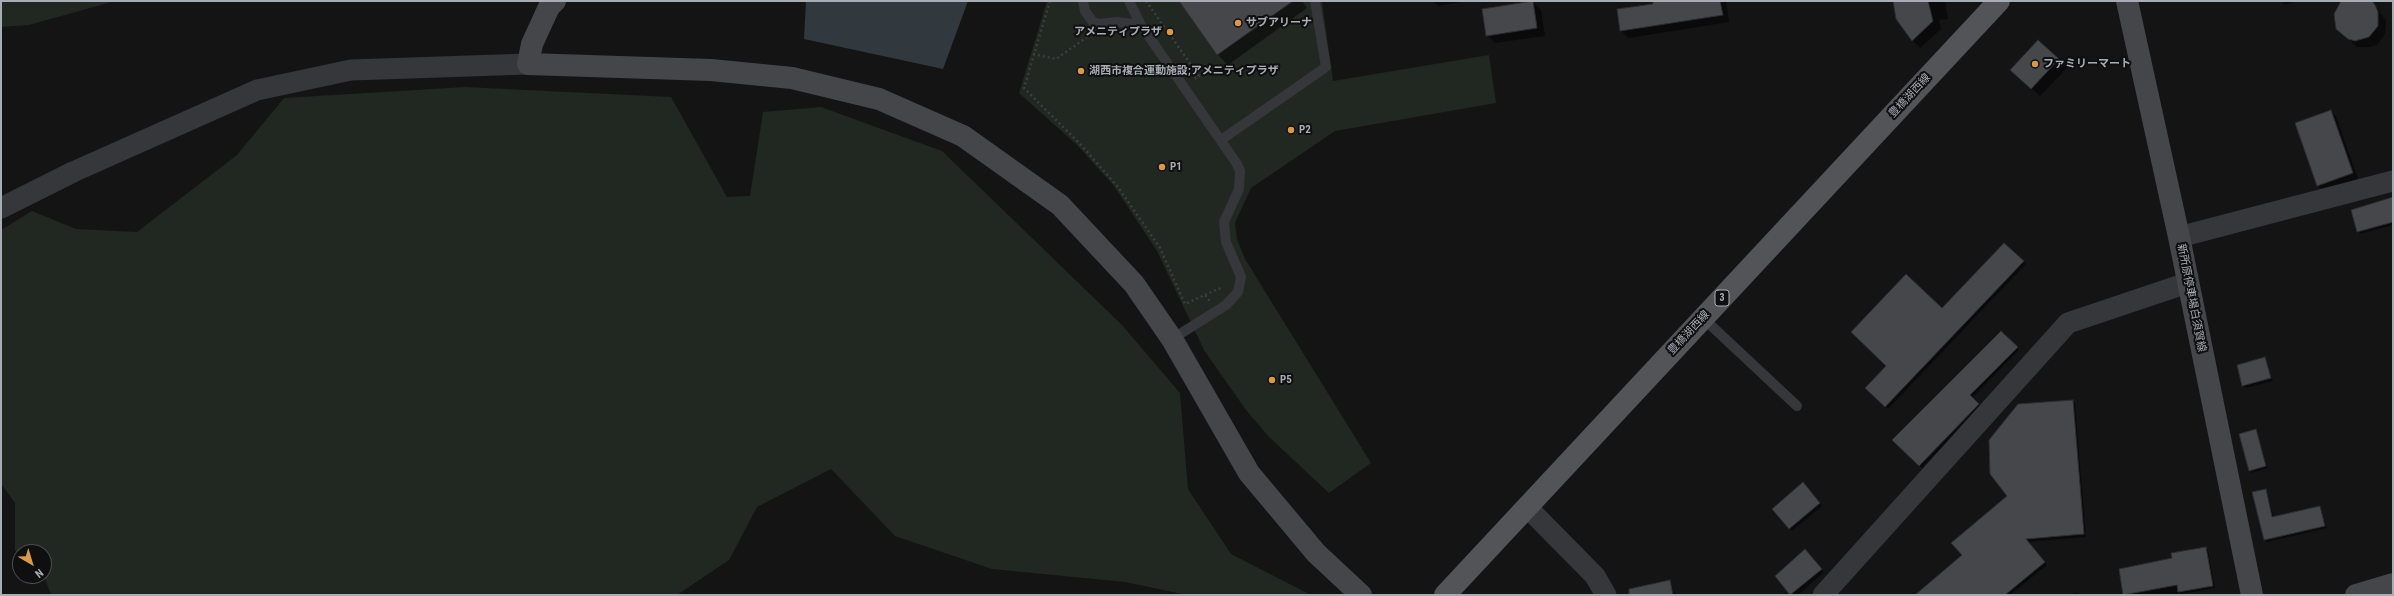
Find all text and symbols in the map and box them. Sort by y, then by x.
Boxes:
place label: サブアリーナ [1246,16,1312,30]
marker: サブアリーナ [1233,18,1243,28]
place label: アメニティプラザ [1074,25,1162,39]
marker: アメニティプラザ [1165,27,1175,37]
place label: ファミリーマート [2043,57,2131,71]
marker: ファミリーマート [2030,59,2040,69]
place label: 湖西市複合運動施設;アメニティプラザ [1089,64,1279,78]
marker: 湖西市複合運動施設;アメニティプラザ [1076,66,1086,76]
street label: 豊橋湖西線 [1886,71,1934,121]
place label: P2 [1299,123,1311,137]
marker: P2 [1286,125,1296,135]
place label: P1 [1170,160,1182,174]
marker: P1 [1157,162,1167,172]
street label: 新所原停車場白須賀線 [2174,243,2208,353]
road number: 3 [1715,290,1729,306]
street label: 豊橋湖西線 [1665,308,1713,358]
place label: P5 [1280,373,1292,387]
marker: P5 [1267,375,1277,385]
north arrow [12,544,52,584]
text: N [32,566,46,580]

